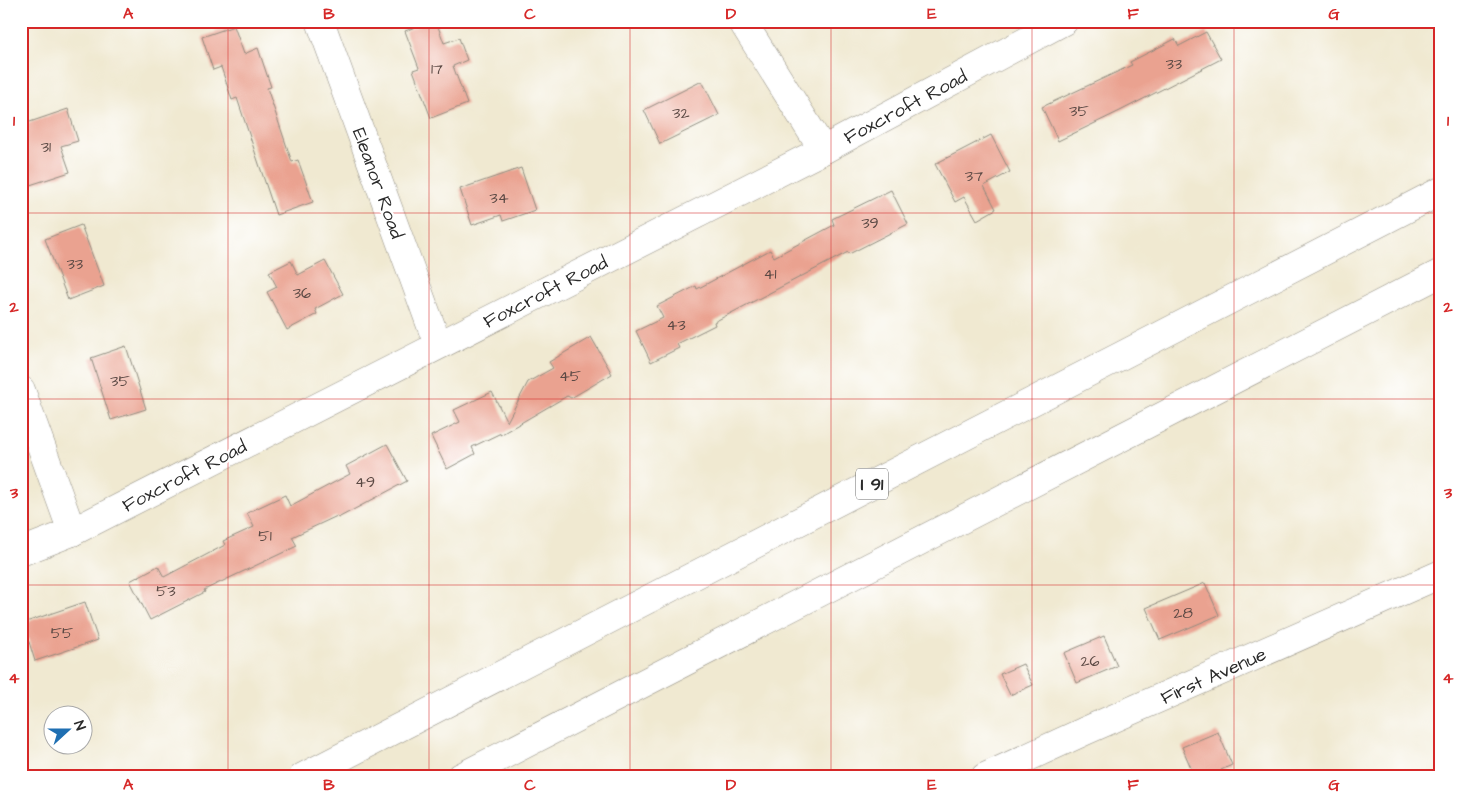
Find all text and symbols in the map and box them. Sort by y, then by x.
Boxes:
text: A [123,3,134,25]
text: B [323,3,335,25]
text: C [524,3,536,25]
text: D [726,3,737,25]
text: E [927,3,937,25]
text: F [1127,3,1139,25]
text: G [1328,3,1340,25]
house number: 33 [1166,53,1182,75]
house number: 17 [431,58,443,80]
street label: Foxcroft Road [839,63,972,151]
house number: 35 [1069,100,1089,122]
house number: 32 [672,102,690,124]
text: 1 [13,110,16,132]
text: 1 [1447,110,1450,132]
street label: Eleanor Road [345,124,410,243]
house number: 31 [41,136,51,158]
house number: 37 [965,165,983,187]
house number: 34 [489,187,509,209]
house number: 39 [861,212,879,234]
street label: Foxcroft Road [479,249,613,335]
house number: 33 [67,253,83,275]
house number: 41 [764,263,776,285]
house number: 36 [293,282,311,304]
text: 2 [8,296,19,318]
text: 2 [1442,296,1453,318]
house number: 43 [666,314,686,336]
house number: 45 [559,365,582,387]
house number: 35 [110,370,130,392]
street label: Foxcroft Road [118,433,252,519]
road number: I 91 [856,468,888,499]
house number: 49 [355,471,375,493]
text: 3 [9,482,19,504]
text: 3 [1443,482,1453,504]
house number: 51 [258,525,272,547]
house number: 53 [156,580,176,602]
house number: 28 [1173,602,1193,624]
house number: 55 [51,622,74,644]
street label: First Avenue [1156,641,1271,712]
house number: 26 [1080,650,1100,672]
text: 4 [9,667,20,689]
text: 4 [1443,667,1454,689]
north arrow [42,706,92,756]
text: N [68,718,90,734]
text: A [123,774,134,796]
text: B [323,774,335,796]
text: C [524,774,536,796]
text: D [726,774,737,796]
text: E [927,774,937,796]
text: F [1127,774,1139,796]
text: G [1328,774,1340,796]

